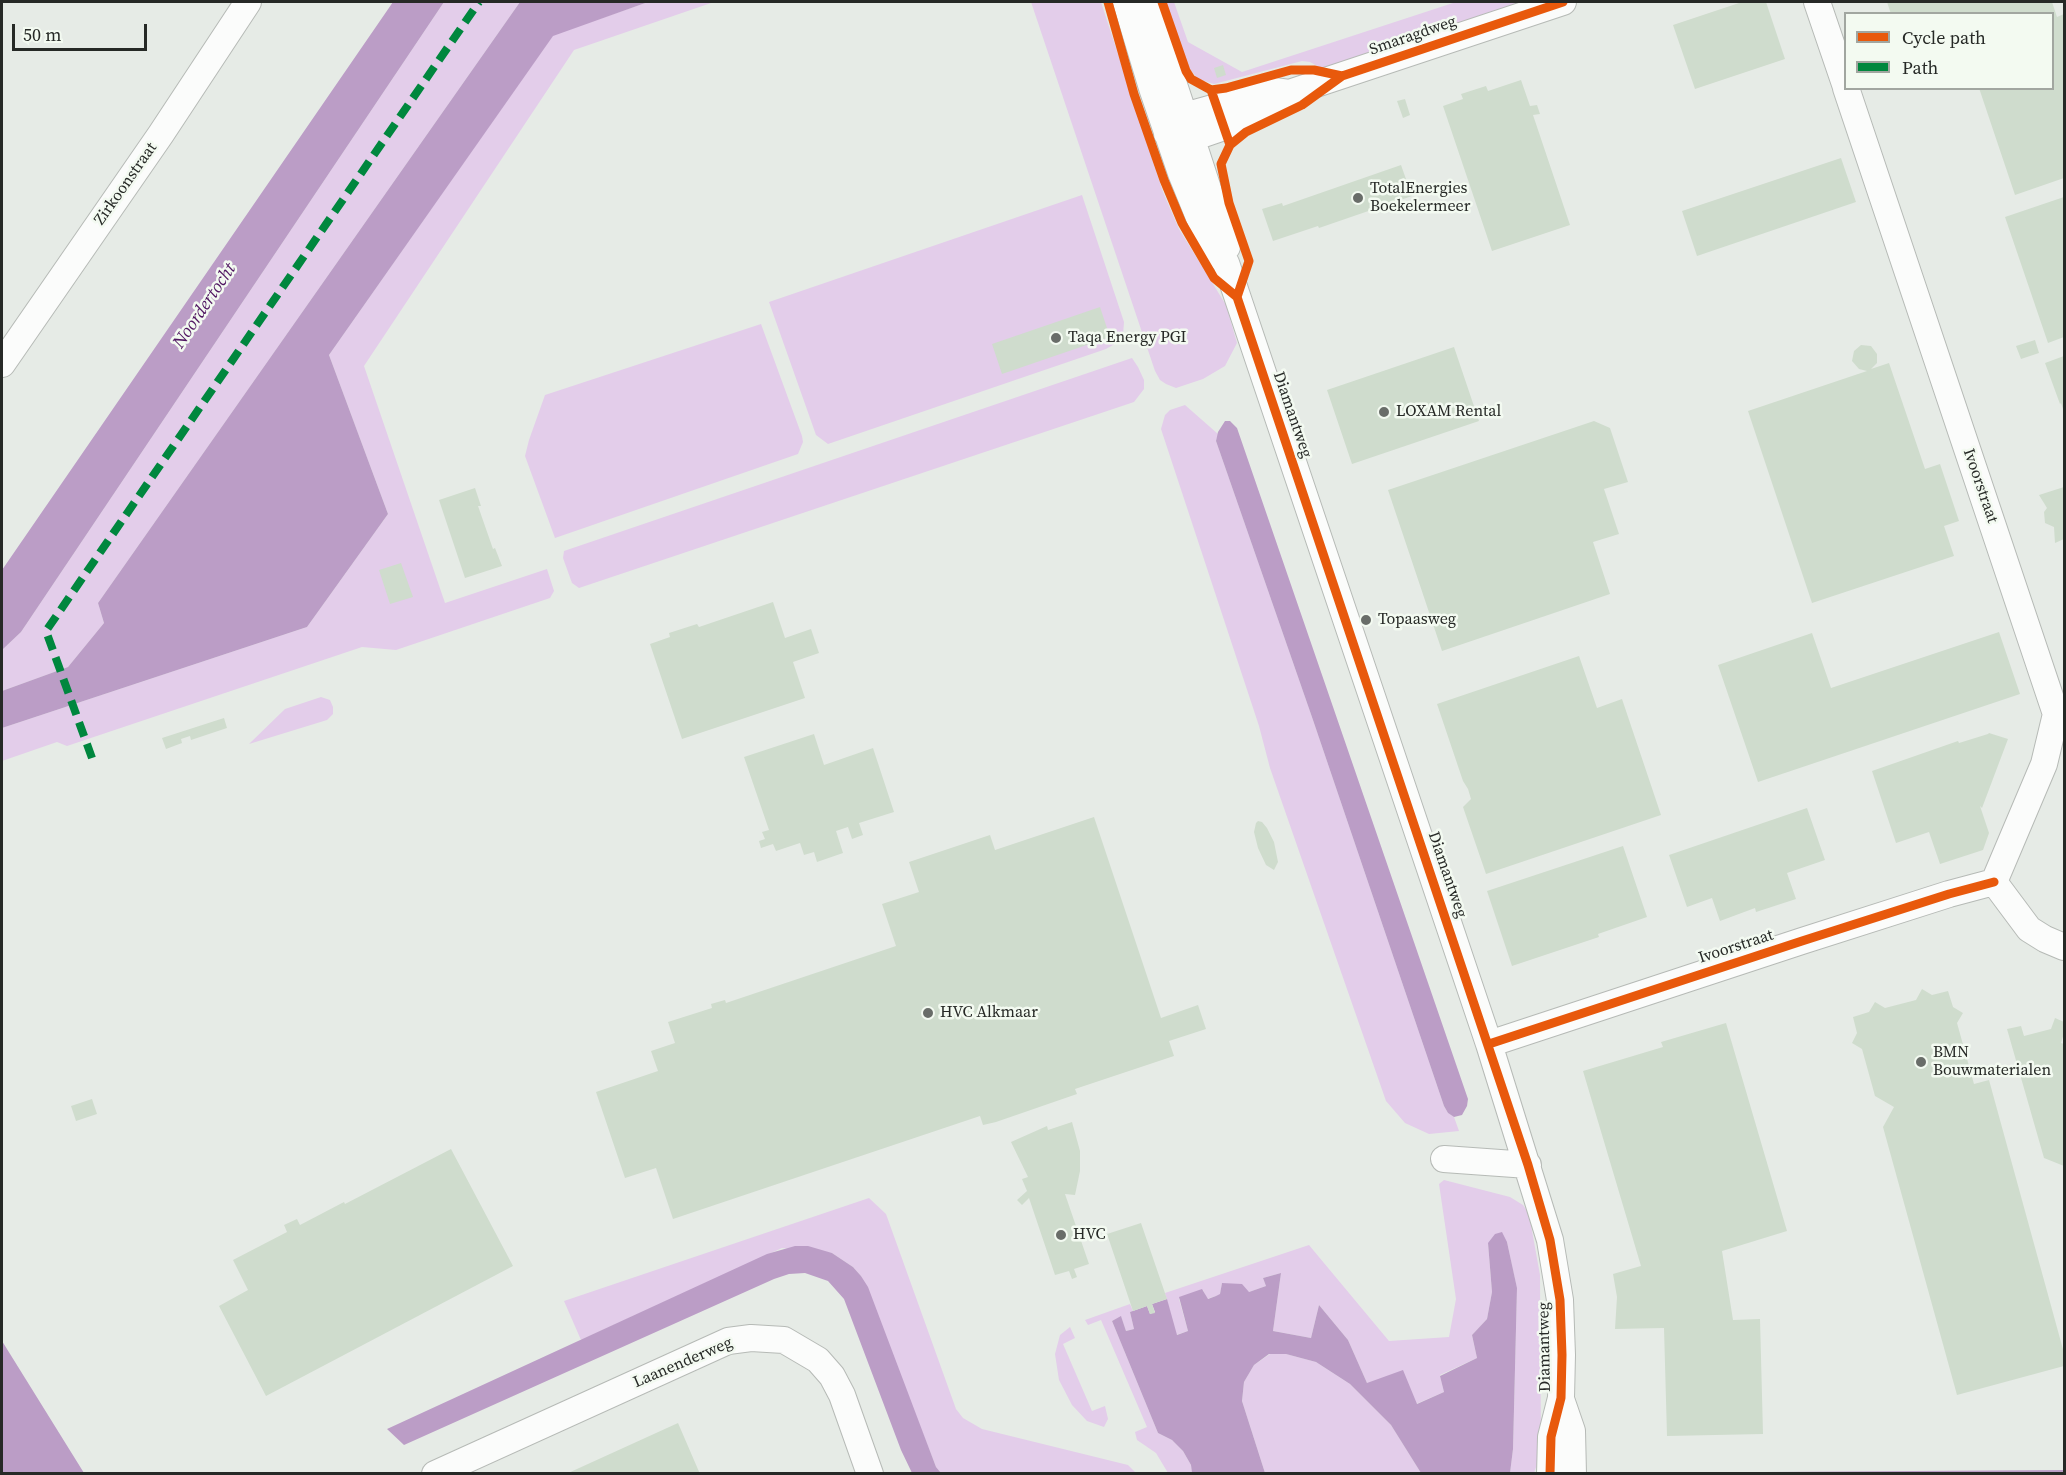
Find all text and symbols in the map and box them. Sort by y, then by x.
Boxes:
scale bar [15,12,150,50]
street label: Smaragdweg [1367,12,1459,60]
legend [1844,12,2054,90]
text: 50 m [23,22,61,47]
text: Cycle path [1902,25,1986,50]
text: Path [1902,55,1938,80]
street label: Zirkoonstraat [91,139,161,229]
place label: TotalEnergies Boekelermeer [1370,179,1470,217]
marker: TotalEnergies Boekelermeer [1351,191,1365,205]
water label: Noordertocht [169,259,241,353]
place label: Taqa Energy PGI [1068,328,1186,348]
marker: Taqa Energy PGI [1049,331,1063,345]
street label: Diamantweg [1268,369,1316,461]
place label: LOXAM Rental [1396,402,1501,422]
marker: LOXAM Rental [1377,405,1391,419]
street label: Ivoorstraat [1958,446,2002,526]
place label: Topaasweg [1378,610,1456,630]
marker: Topaasweg [1359,613,1373,627]
street label: Diamantweg [1423,829,1471,921]
street label: Ivoorstraat [1696,926,1776,968]
place label: HVC Alkmaar [940,1003,1038,1023]
marker: HVC Alkmaar [921,1006,935,1020]
place label: BMN Bouwmaterialen [1933,1043,2051,1081]
marker: BMN Bouwmaterialen [1914,1055,1928,1069]
place label: HVC [1073,1225,1106,1245]
marker: HVC [1054,1228,1068,1242]
street label: Diamantweg [1535,1302,1555,1392]
street label: Laanenderweg [631,1333,735,1393]

